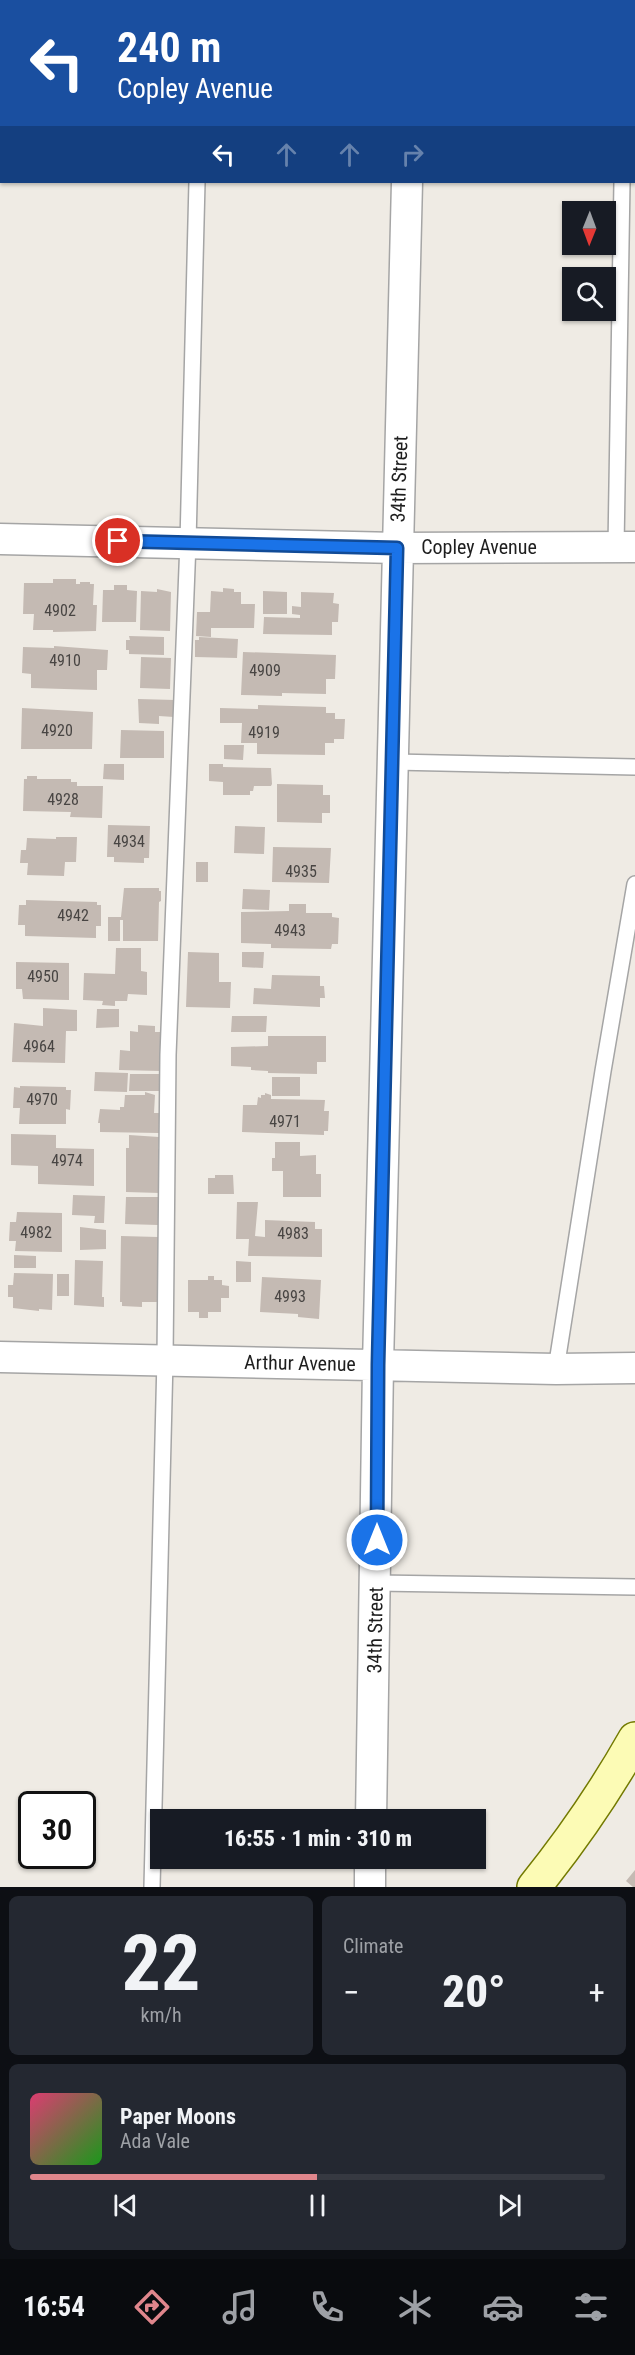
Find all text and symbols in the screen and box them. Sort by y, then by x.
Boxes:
text: 240 m [117,23,222,72]
icon: left [18,24,96,102]
text: Copley Avenue [117,73,273,105]
icon: left [207,138,240,171]
icon: ahead [270,138,303,171]
icon: ahead [333,138,366,171]
icon: right [396,138,429,171]
north arrow [562,201,616,255]
map controls [562,201,616,321]
button: search [562,267,616,321]
street label: 34th Street [385,435,413,523]
pin [92,515,143,566]
icon: arrive [101,524,134,557]
street label: Copley Avenue [421,535,537,559]
house number: 4902 [44,601,76,620]
house number: 4910 [49,651,81,670]
house number: 4909 [249,661,281,680]
house number: 4920 [41,721,73,740]
house number: 4919 [248,723,280,742]
house number: 4928 [47,790,79,809]
house number: 4934 [113,832,145,851]
house number: 4935 [285,862,317,881]
house number: 4942 [57,906,89,925]
house number: 4943 [274,921,306,940]
house number: 4950 [27,967,59,986]
house number: 4964 [23,1037,55,1056]
house number: 4970 [26,1090,58,1109]
house number: 4971 [269,1112,301,1131]
house number: 4974 [51,1151,83,1170]
house number: 4982 [20,1223,52,1242]
house number: 4983 [277,1224,309,1243]
house number: 4993 [274,1287,306,1306]
street label: Arthur Avenue [244,1350,356,1376]
position arrow [345,1508,409,1572]
street label: 34th Street [362,1586,388,1674]
speed limit sign: 30 [18,1791,96,1869]
text: 16:55 · 1 min · 310 m [224,1826,412,1851]
text: 22 [122,1918,200,2009]
text: Climate [343,1934,403,1958]
text: 20° [442,1965,506,2018]
text: − [343,1973,360,2012]
text: + [589,1973,605,2012]
text: km/h [140,2003,182,2027]
text: Paper Moons [120,2104,236,2129]
text: Ada Vale [120,2129,190,2153]
icon: previous [109,2189,142,2222]
icon: pause [301,2189,334,2222]
icon: next [493,2189,526,2222]
icon: directions [131,2286,173,2328]
icon: music [219,2286,261,2328]
icon: phone [306,2286,348,2328]
icon: climate [394,2286,436,2328]
icon: car [482,2286,524,2328]
icon: filters [570,2286,612,2328]
text: 16:54 [23,2291,85,2323]

